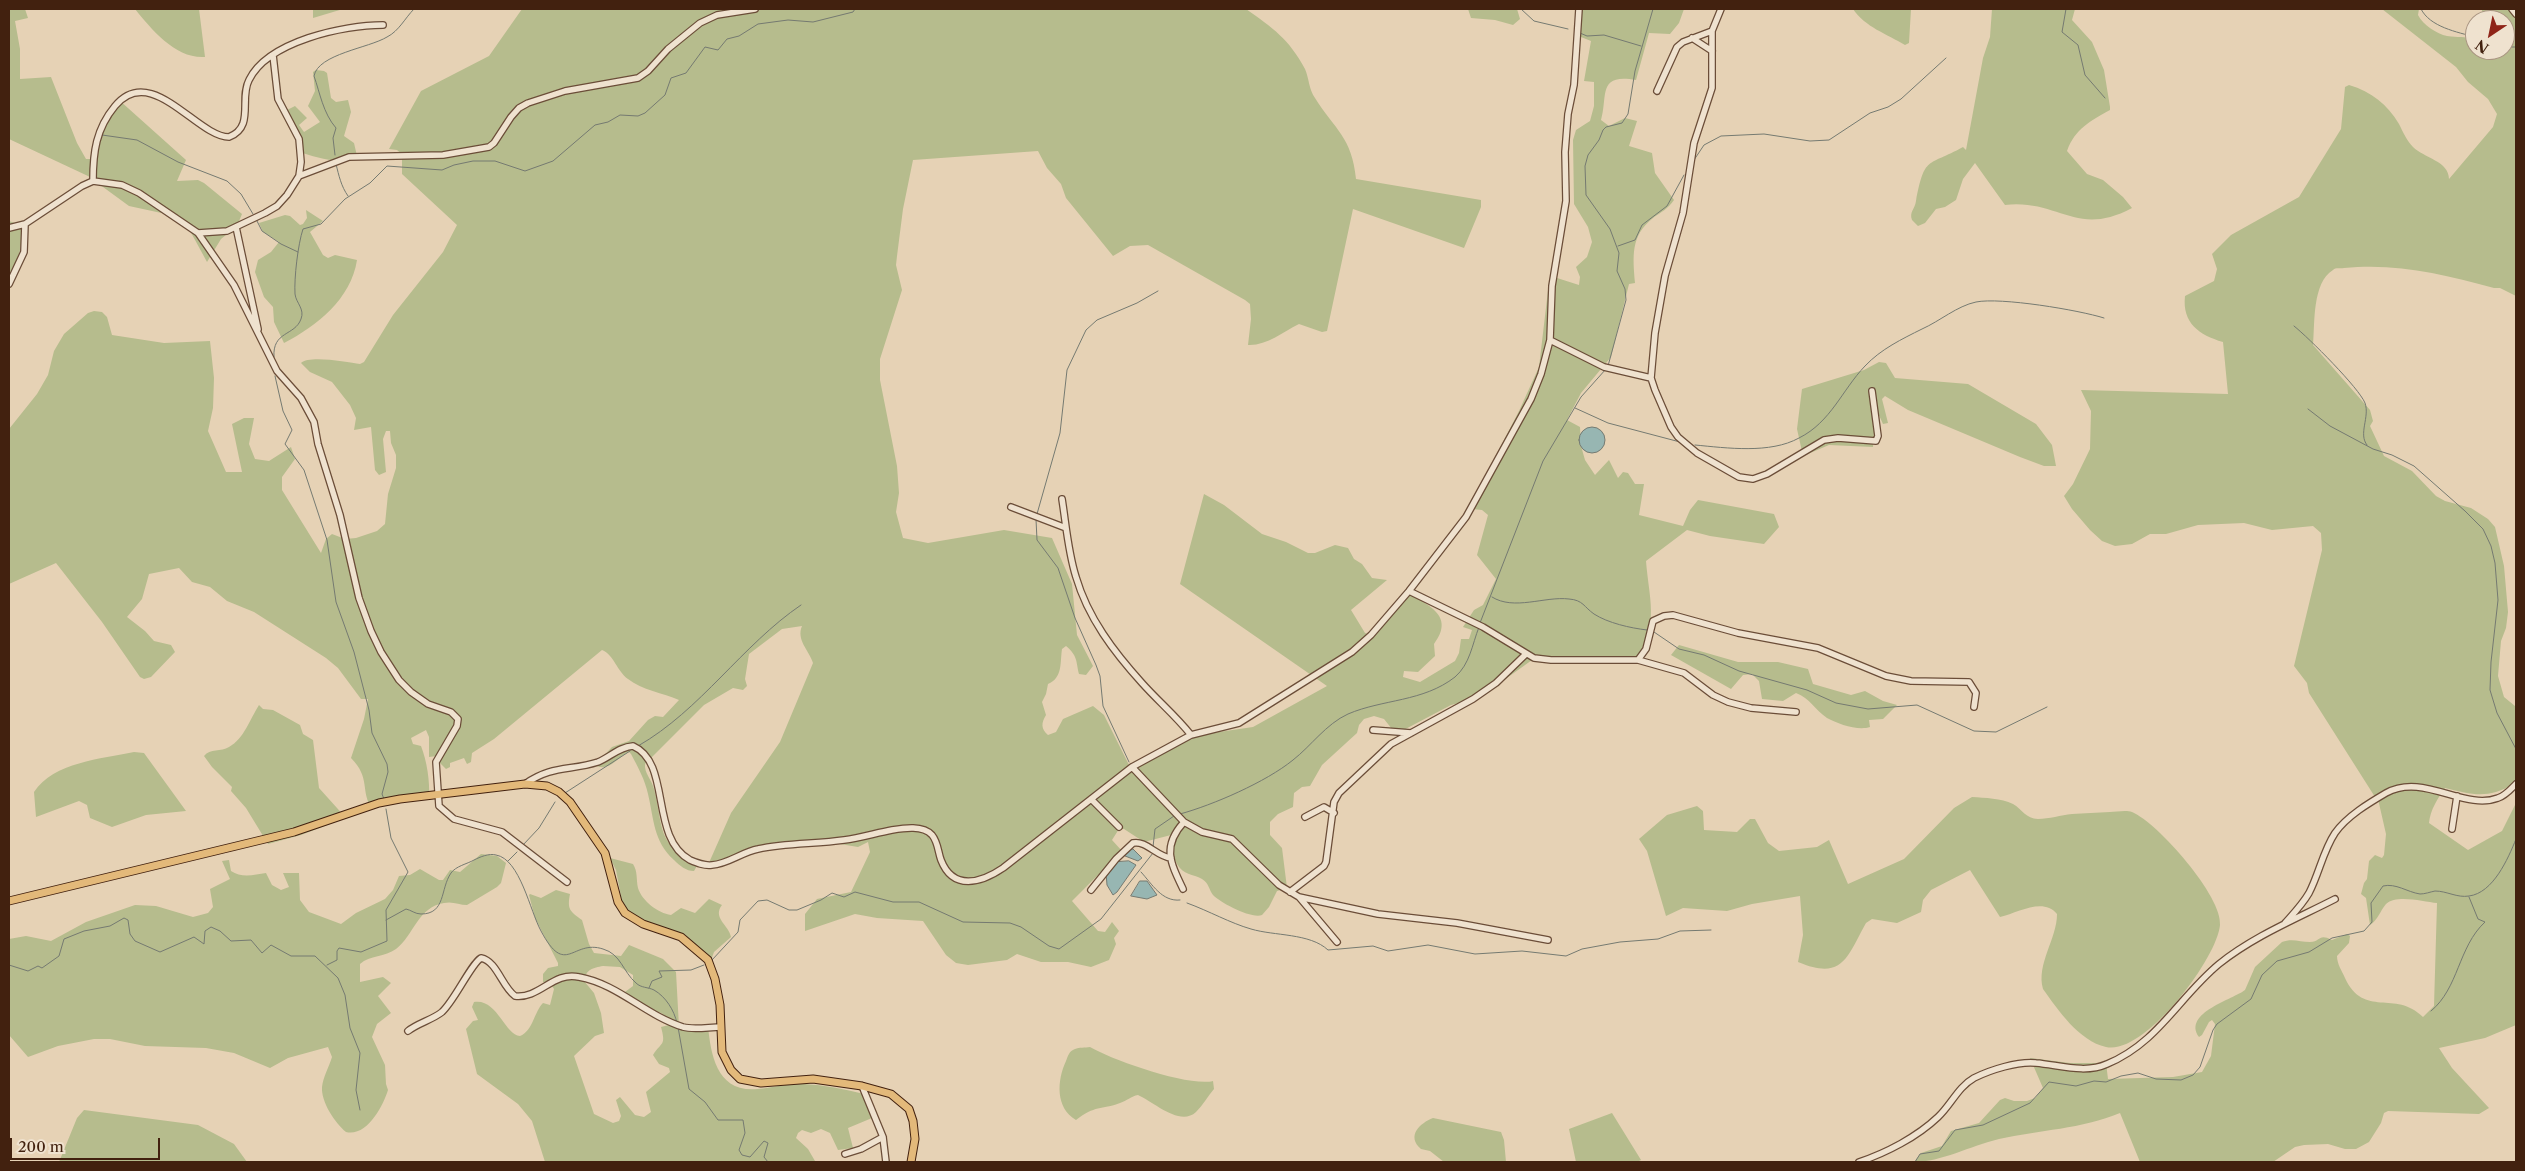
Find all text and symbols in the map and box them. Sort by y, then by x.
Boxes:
north arrow [2465,10,2515,60]
text: N [2472,36,2492,57]
scale bar [12,1128,162,1160]
text: 200 m [18,1137,64,1156]

